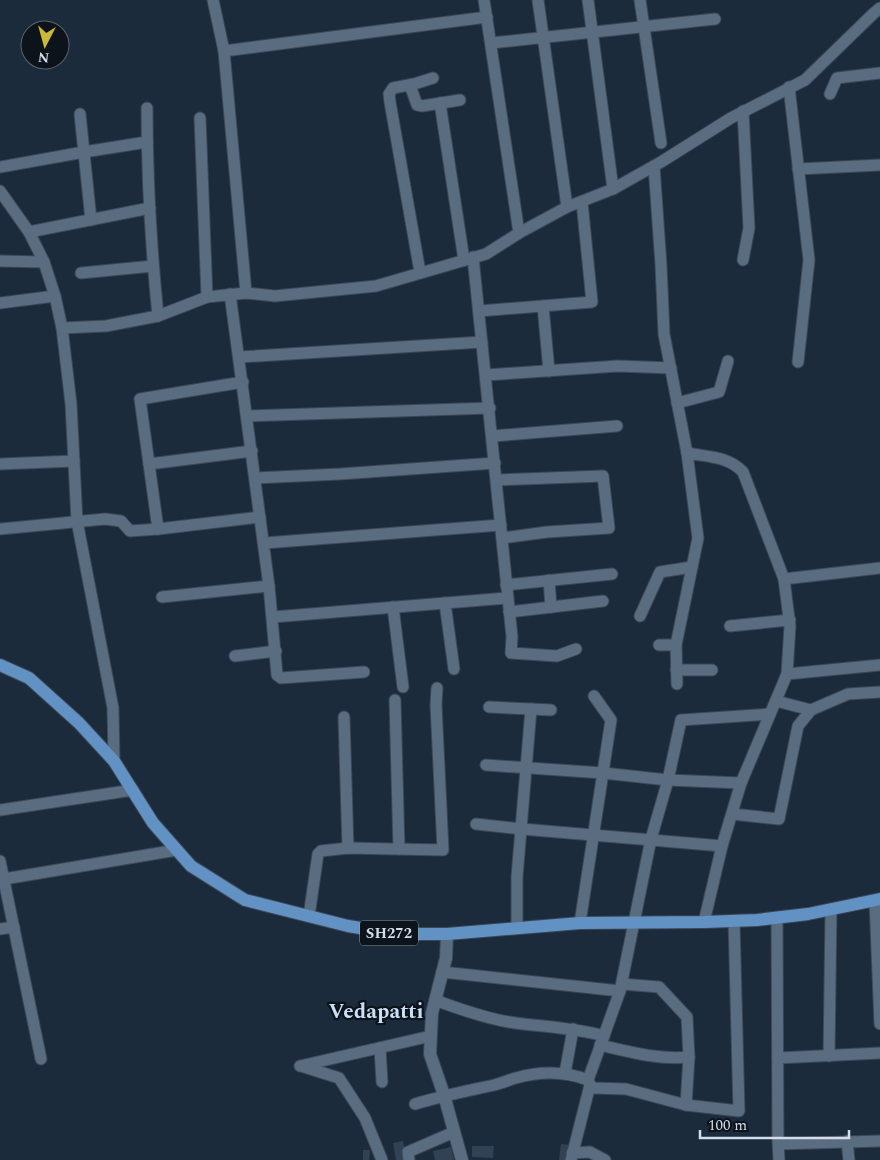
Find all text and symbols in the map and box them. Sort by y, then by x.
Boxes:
north arrow [20,20,70,70]
text: N [37,46,50,68]
road number: SH272 [360,920,418,946]
district label: Vedapatti [329,996,423,1028]
scale bar [700,1108,849,1140]
text: 100 m [708,1114,747,1137]

